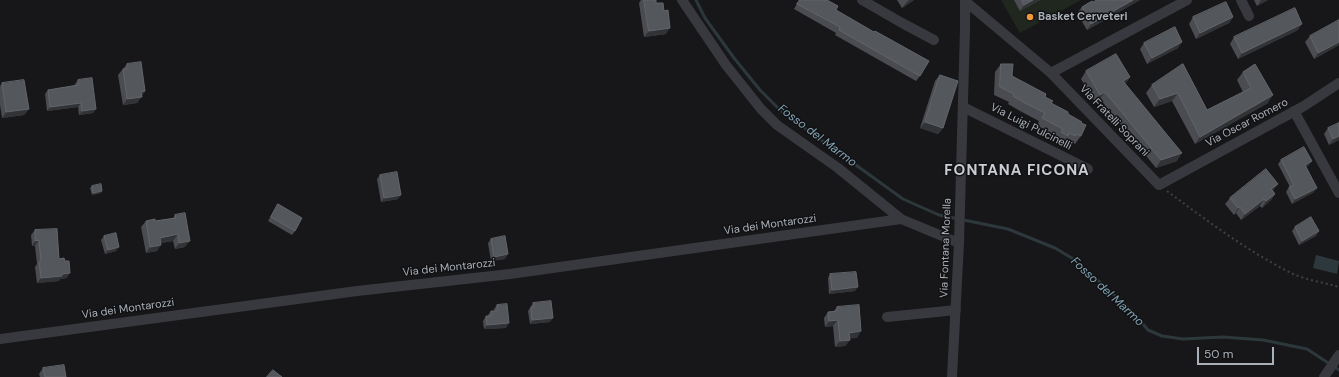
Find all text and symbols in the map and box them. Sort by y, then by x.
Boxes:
place label: Basket Cerveteri [1038,10,1128,24]
marker: Basket Cerveteri [1025,12,1035,22]
street label: Via Fratelli Soprani [1076,82,1152,160]
street label: Via Oscar Romero [1204,96,1290,150]
street label: Via Luigi Pulcinelli [988,101,1074,153]
water label: Fosso del Marmo [775,102,859,170]
district label: FONTANA FICONA [944,162,1090,180]
street label: Via Fontana Morella [938,198,954,298]
street label: Via dei Montarozzi [723,212,817,238]
water label: Fosso del Marmo [1067,254,1147,330]
street label: Via dei Montarozzi [402,257,496,279]
street label: Via dei Montarozzi [81,296,175,322]
scale bar [1199,339,1276,365]
text: 50 m [1204,346,1233,362]

